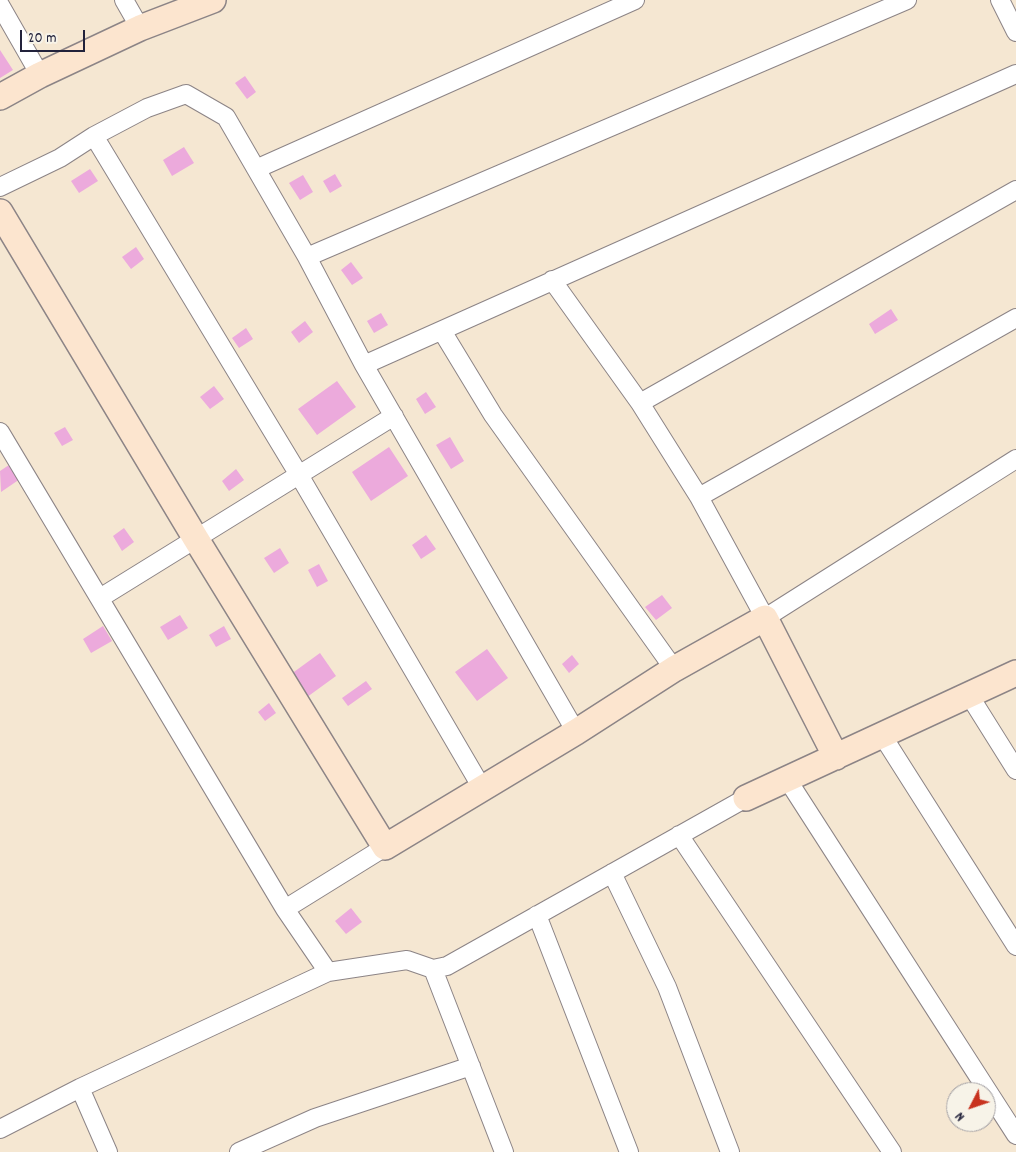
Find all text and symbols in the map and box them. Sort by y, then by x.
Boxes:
scale bar [22,20,88,52]
text: 20 m [28,28,56,50]
north arrow [946,1082,996,1132]
text: N [951,1107,970,1125]

